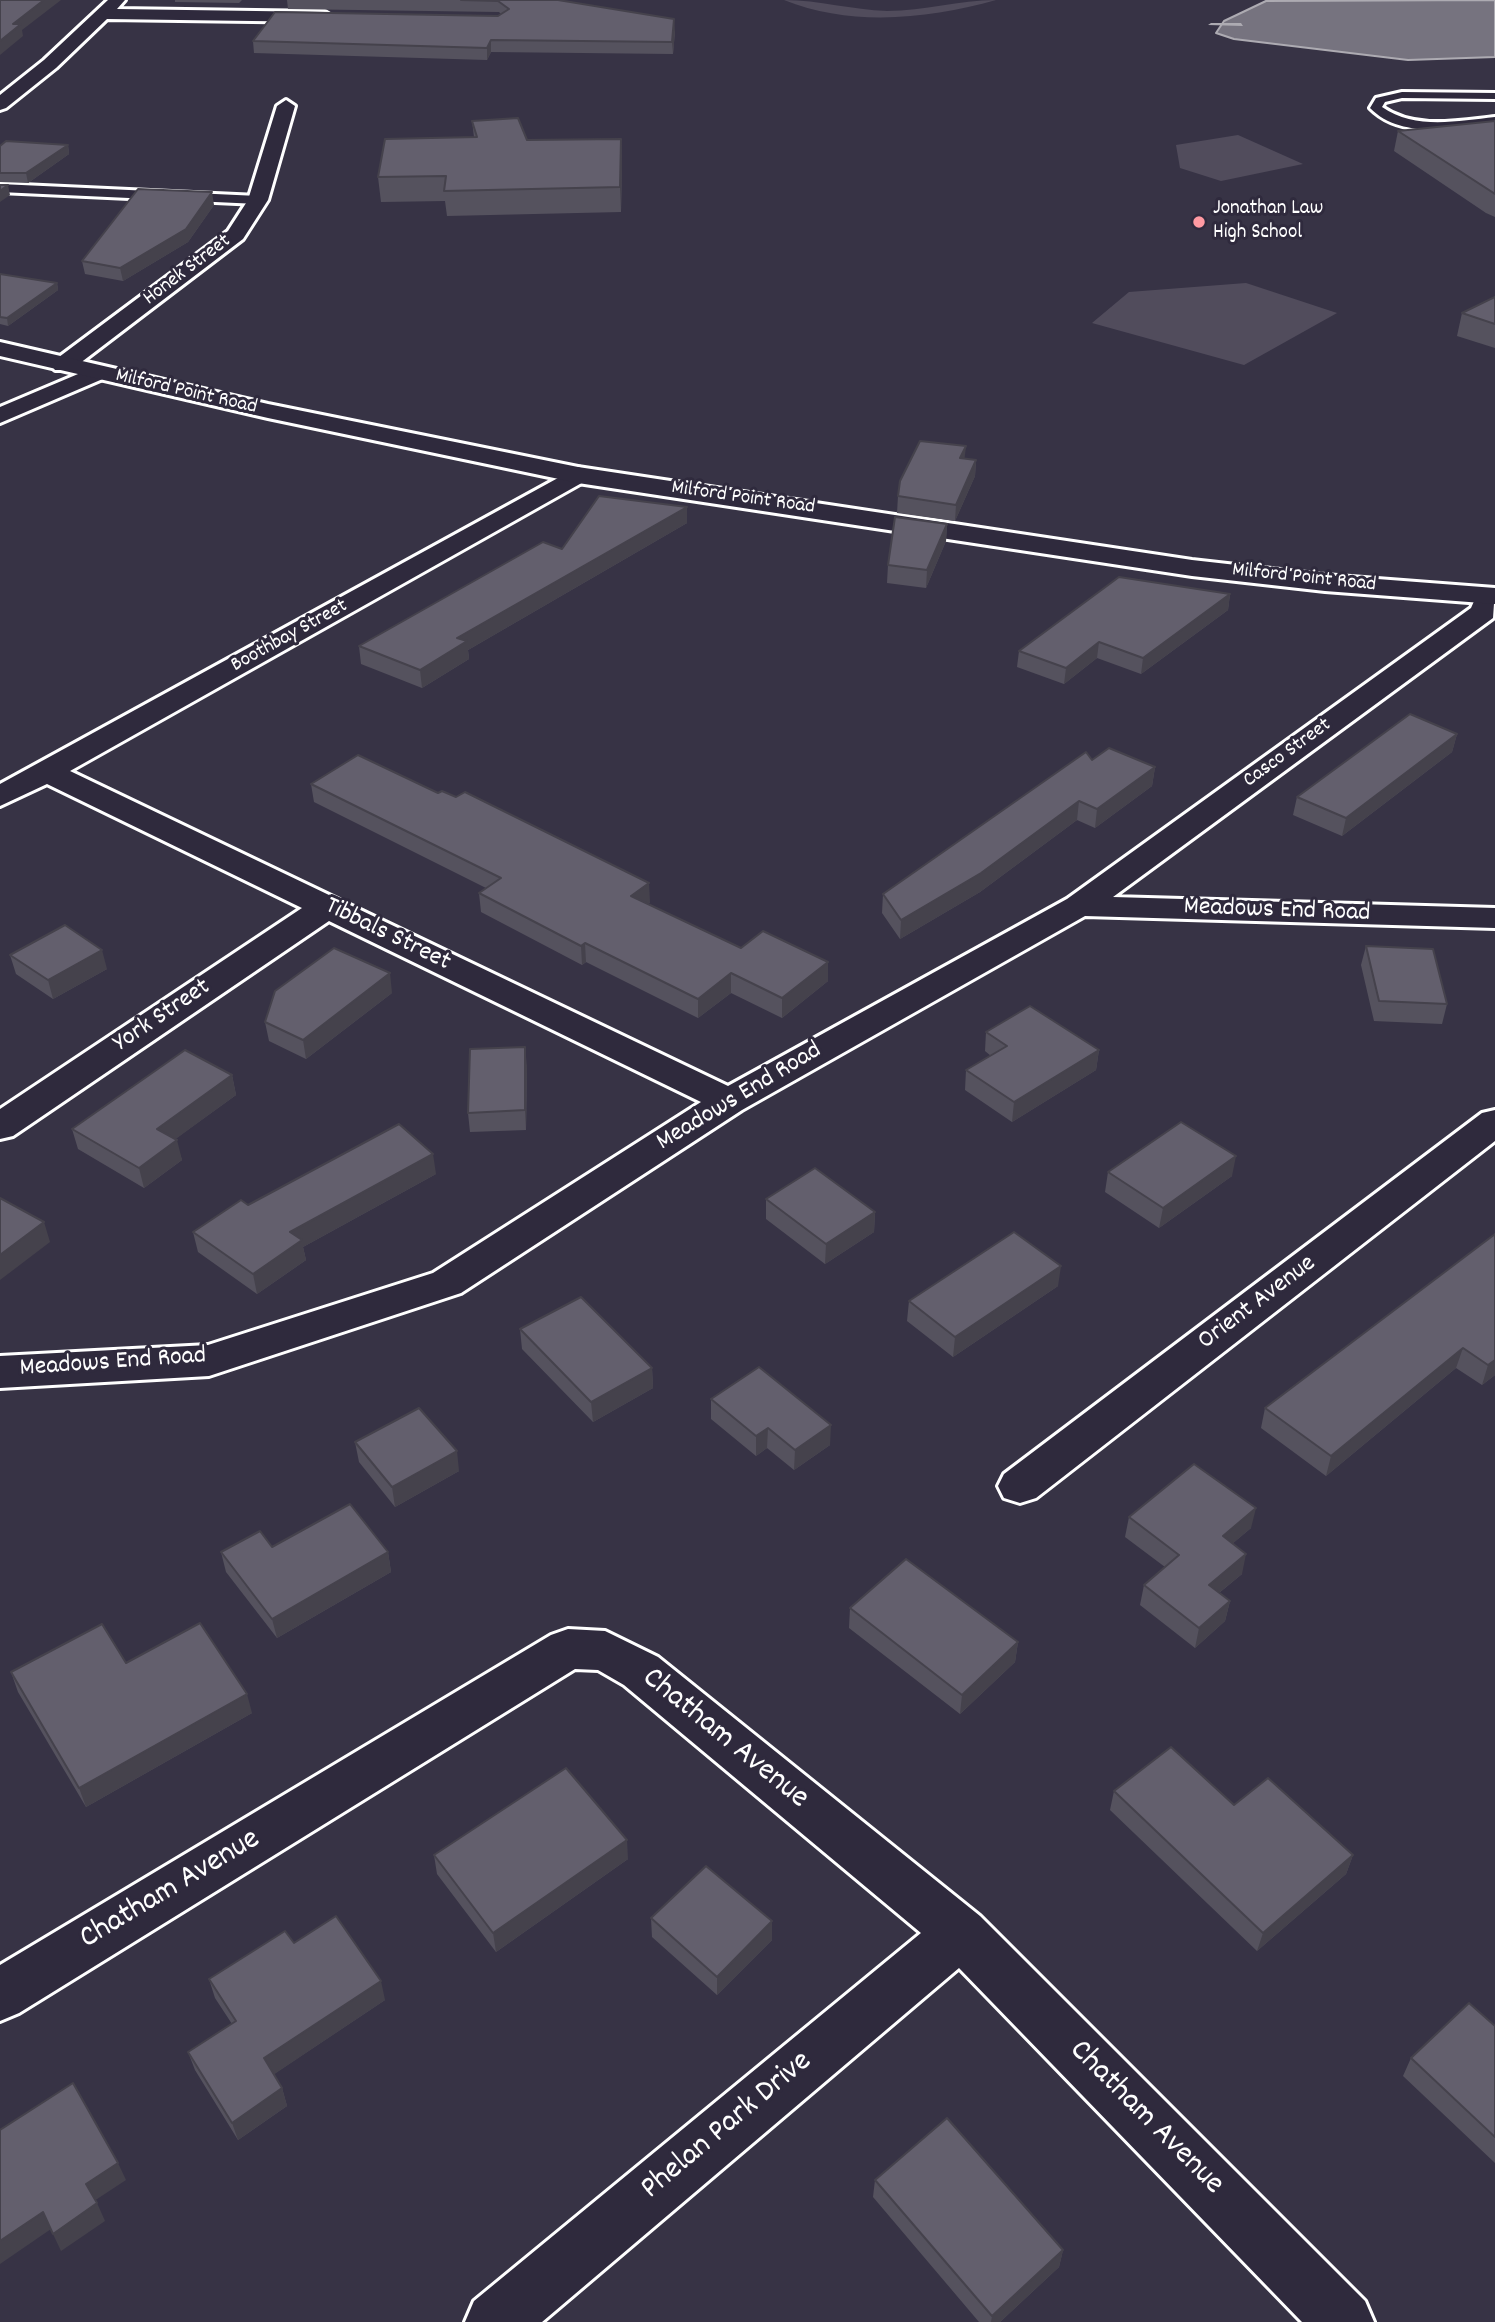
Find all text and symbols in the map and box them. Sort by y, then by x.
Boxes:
place label: Jonathan Law High School [1213,197,1323,247]
marker: Jonathan Law High School [1191,214,1207,230]
street label: Honek Street [139,230,237,312]
street label: Milford Point Road [113,364,259,422]
street label: Milford Point Road [670,476,816,522]
street label: Milford Point Road [1231,559,1377,599]
street label: Boothbay Street [227,595,353,679]
street label: Casco Street [1239,714,1337,794]
street label: Tibbals Street [319,892,455,980]
street label: Meadows End Road [1183,893,1371,931]
street label: York Street [108,973,218,1061]
street label: Meadows End Road [652,1037,828,1159]
street label: Orient Avenue [1193,1250,1323,1358]
street label: Meadows End Road [19,1342,207,1386]
street label: Chatham Avenue [633,1661,815,1819]
street label: Chatham Avenue [74,1822,268,1960]
street label: Chatham Avenue [1059,2033,1231,2205]
street label: Phelan Park Drive [635,2044,821,2210]

